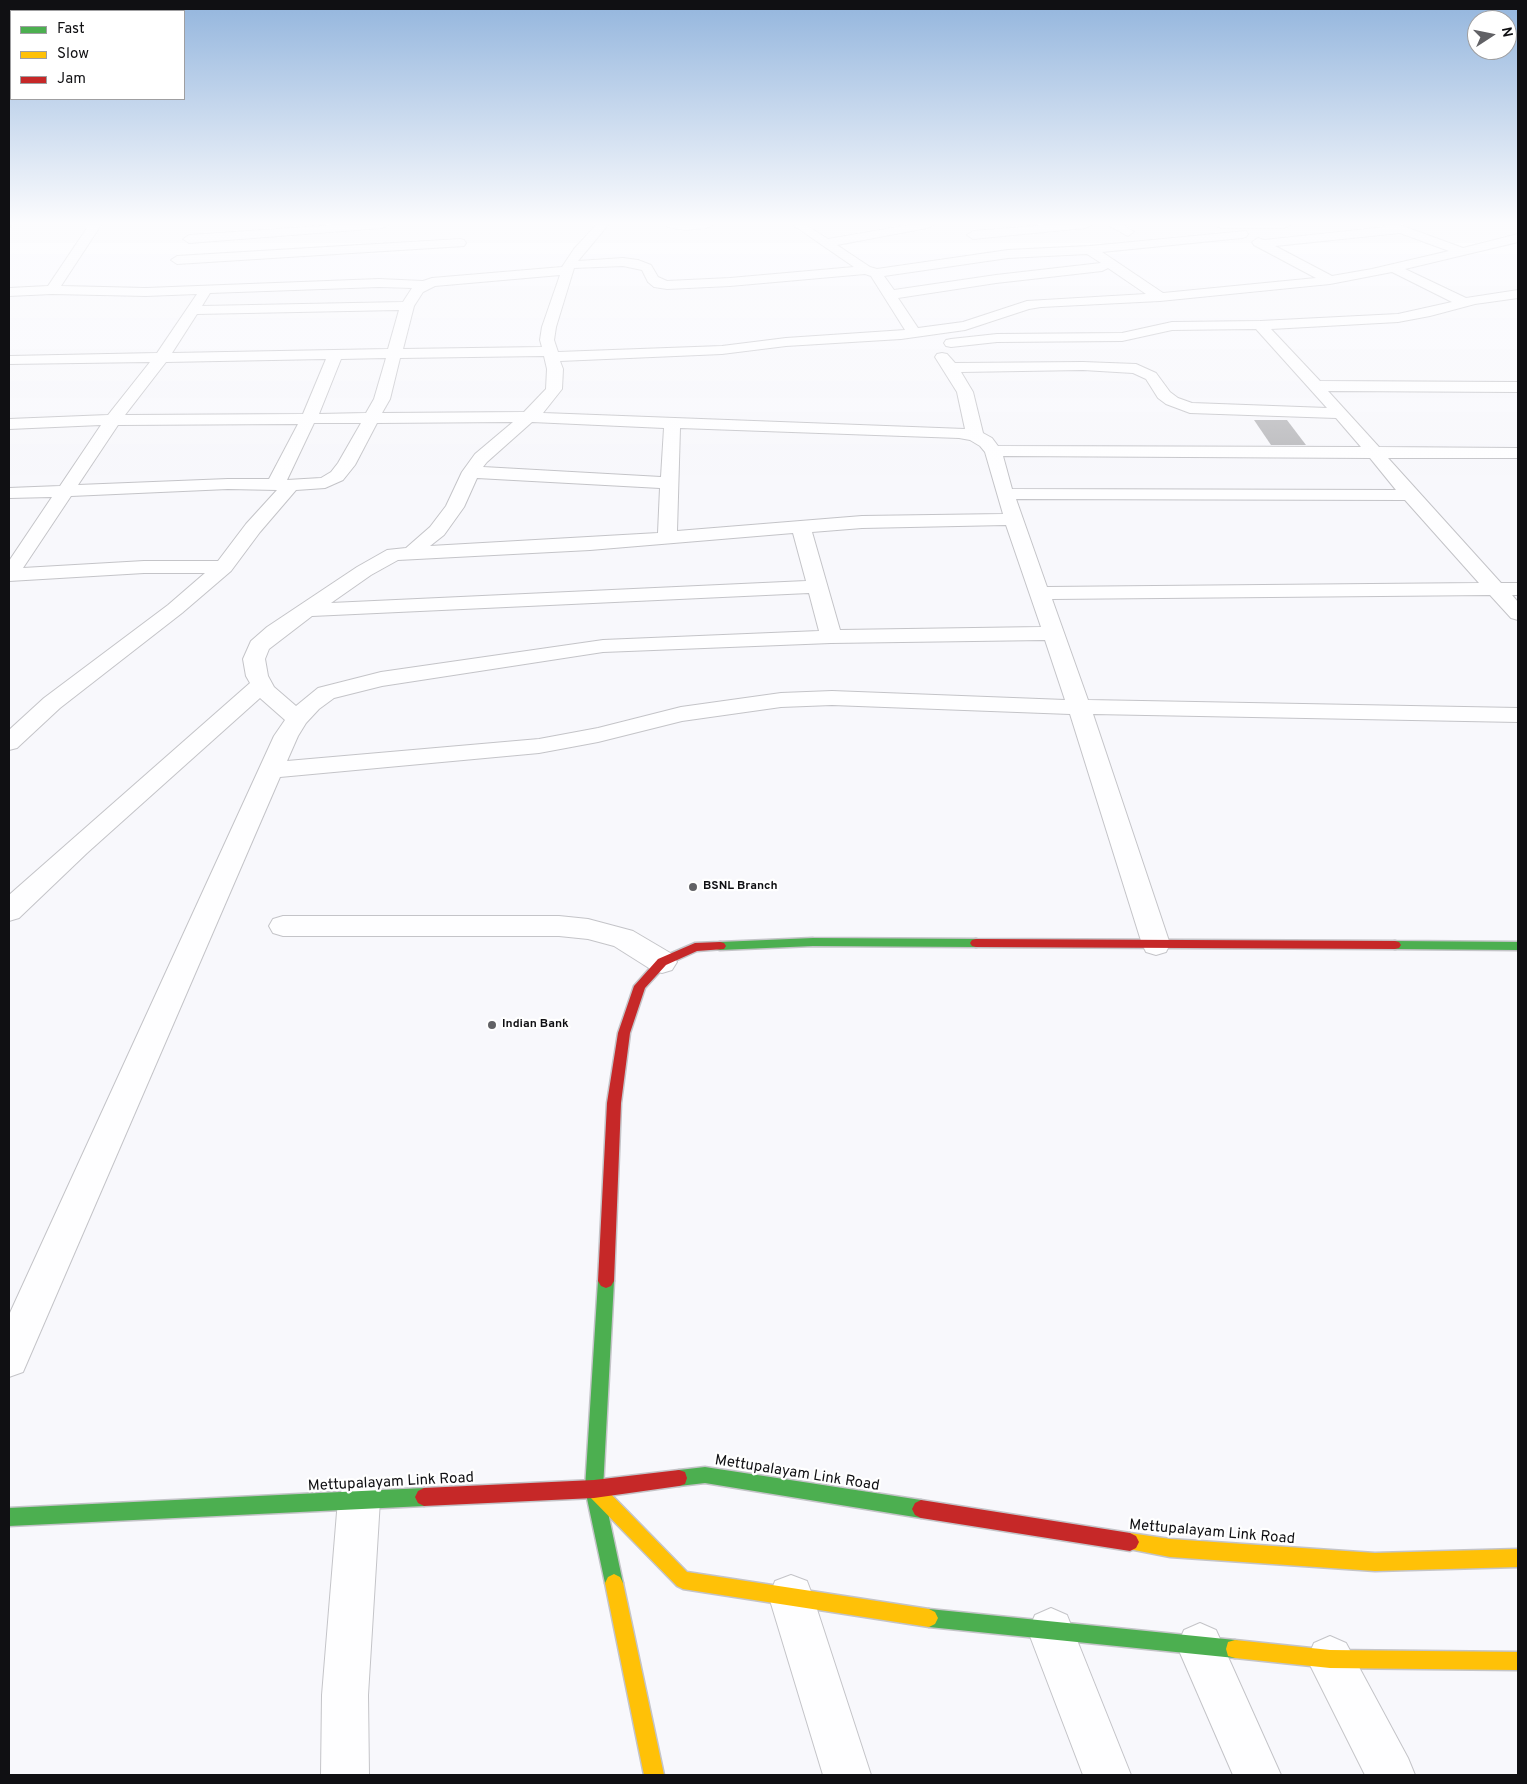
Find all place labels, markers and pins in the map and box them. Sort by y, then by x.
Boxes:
place label: BSNL Branch [703,880,778,894]
marker: BSNL Branch [687,881,699,893]
place label: Indian Bank [502,1018,569,1032]
marker: Indian Bank [486,1019,498,1031]

